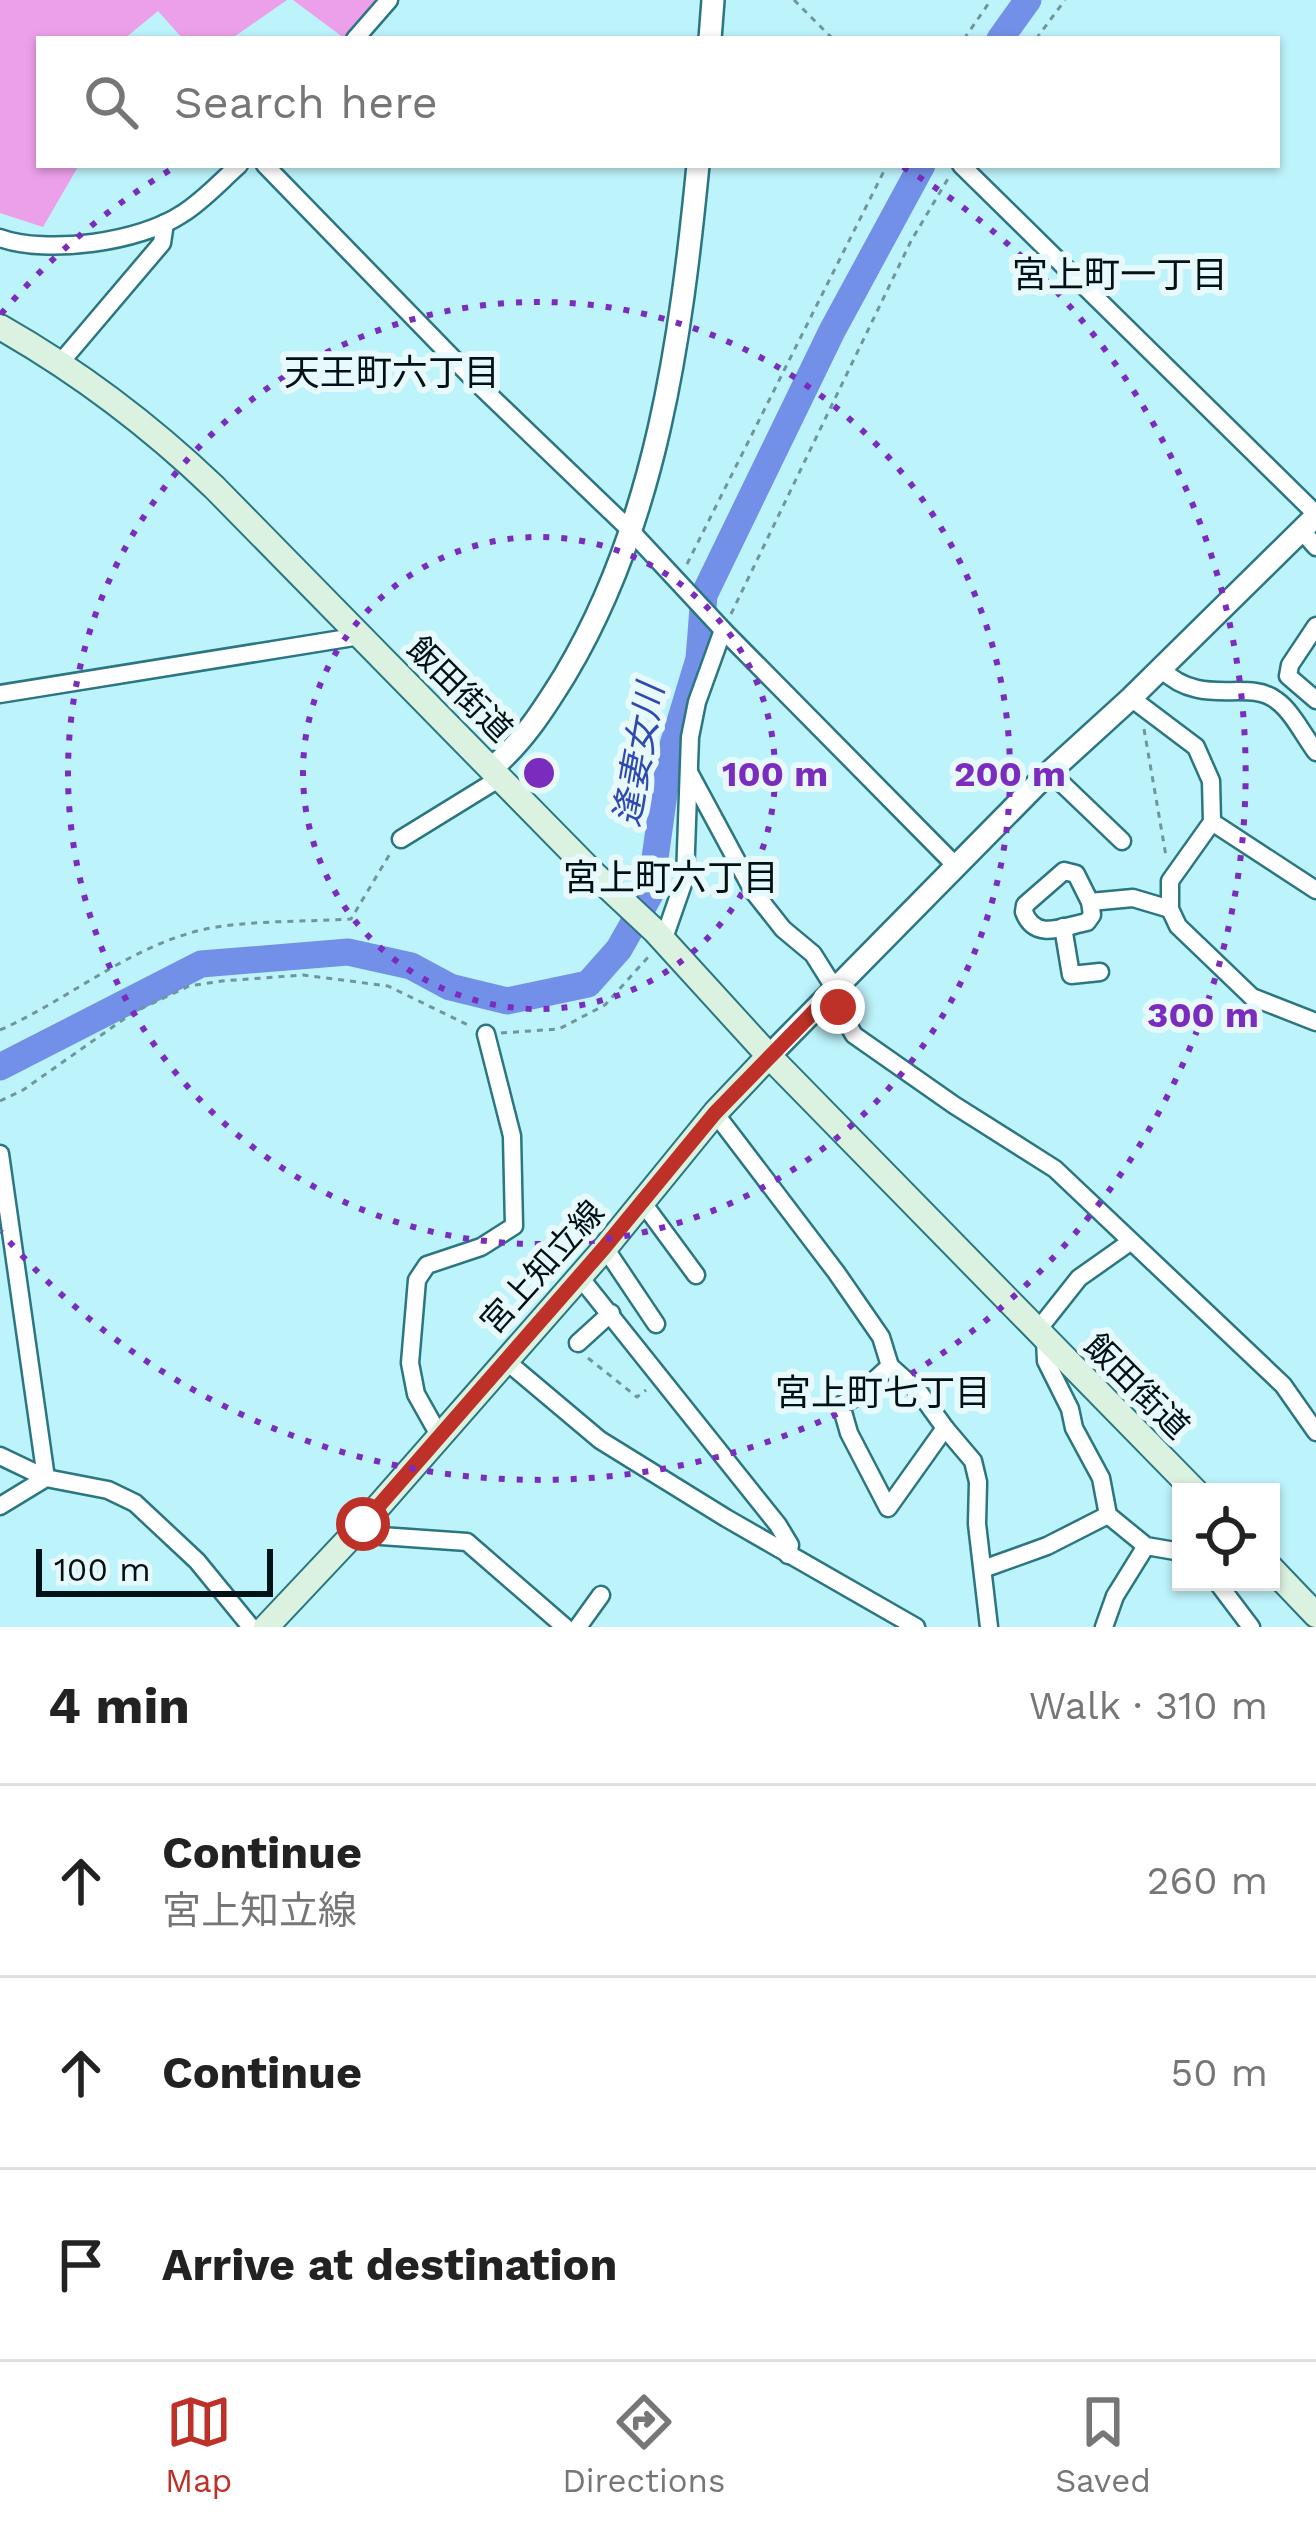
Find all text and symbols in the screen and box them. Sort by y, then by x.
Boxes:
search box [36,36,1280,168]
icon: search [78,69,144,135]
text: Search here [174,76,438,129]
district label: 宮上町一丁目 [1012,254,1228,296]
district label: 天王町六丁目 [284,352,500,394]
street label: 飯田街道 [400,629,520,749]
water label: 逢妻女川 [606,677,673,830]
centre of rings [518,752,560,794]
text: 100 m [722,753,828,795]
text: 200 m [954,753,1066,795]
district label: 宮上町六丁目 [563,857,779,899]
route end [811,980,865,1034]
text: 300 m [1147,994,1259,1036]
street label: 宮上知立線 [472,1193,612,1341]
street label: 飯田街道 [1077,1326,1197,1446]
district label: 宮上町七丁目 [775,1372,991,1414]
map controls [1172,1483,1280,1591]
button: locate [1172,1483,1280,1591]
route start [336,1497,390,1551]
scale bar [36,1543,273,1596]
text: 100 m [54,1550,151,1589]
text: 4 min [48,1676,190,1735]
text: Walk · 310 m [1029,1683,1268,1728]
text: Continue [162,1826,362,1879]
icon: ahead [48,1848,114,1914]
text: 260 m [1147,1858,1268,1903]
text: 宮上知立線 [162,1888,357,1933]
icon: ahead [48,2040,114,2106]
text: Continue [162,2046,362,2099]
text: 50 m [1171,2050,1268,2095]
icon: arrive [48,2232,114,2298]
text: Arrive at destination [162,2238,617,2291]
tab: Map [165,2389,232,2500]
tab: Directions [562,2389,725,2500]
tab: Saved [1055,2389,1151,2500]

